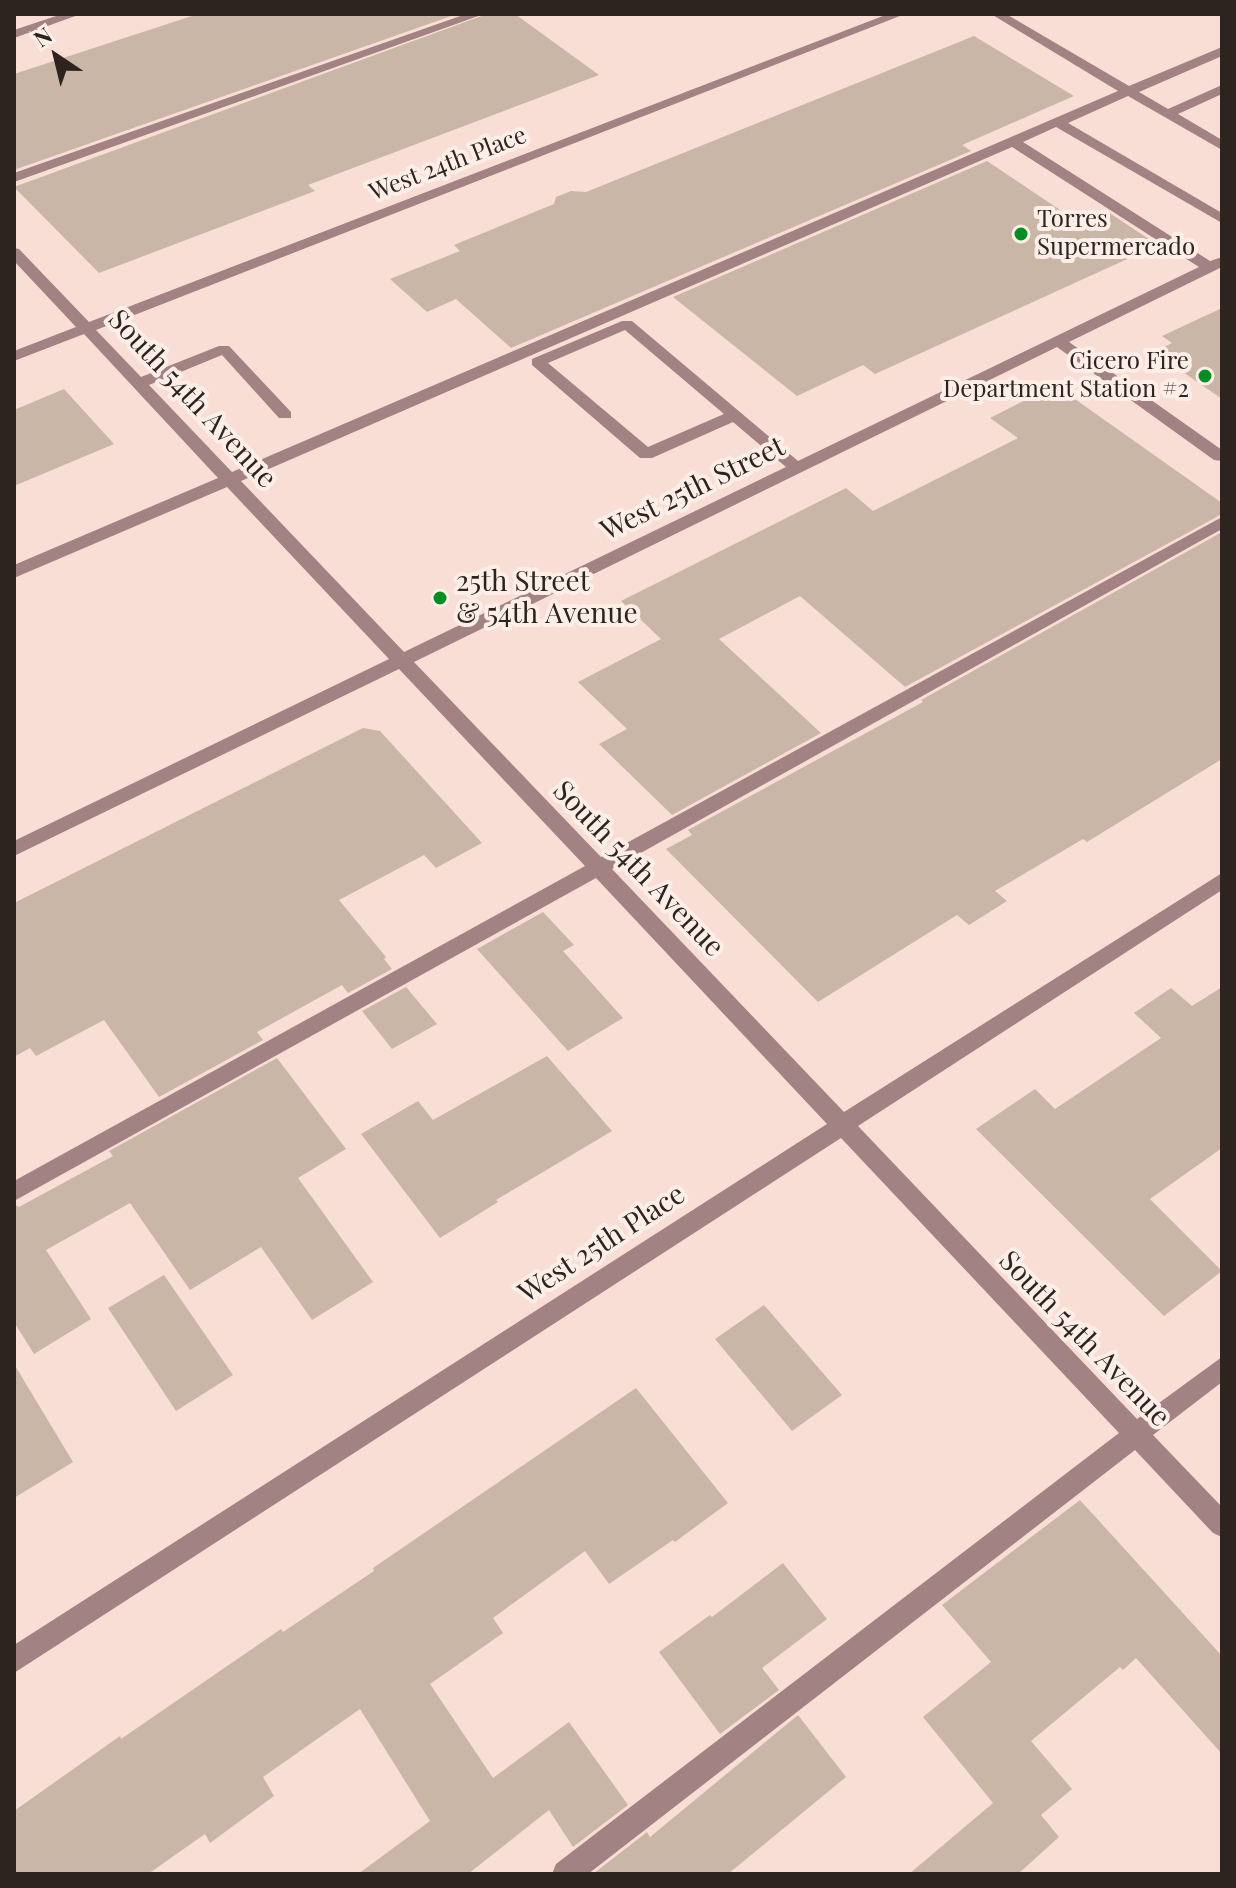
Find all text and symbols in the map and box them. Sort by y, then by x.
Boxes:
north arrow [16,16,96,96]
text: N [27,20,57,53]
street label: West 24th Place [365,121,531,207]
place label: Torres Supermercado [1037,206,1195,262]
marker: Torres Supermercado [1012,225,1030,243]
street label: South 54th Avenue [101,303,283,495]
place label: Cicero Fire Department Station #2 [943,348,1189,404]
marker: Cicero Fire Department Station #2 [1196,367,1214,385]
street label: West 25th Street [596,430,790,548]
place label: 25th Street & 54th Avenue [456,565,638,631]
marker: 25th Street & 54th Avenue [431,589,449,607]
street label: South 54th Avenue [546,774,730,964]
street label: West 25th Place [513,1178,691,1310]
street label: South 54th Avenue [992,1244,1176,1434]

